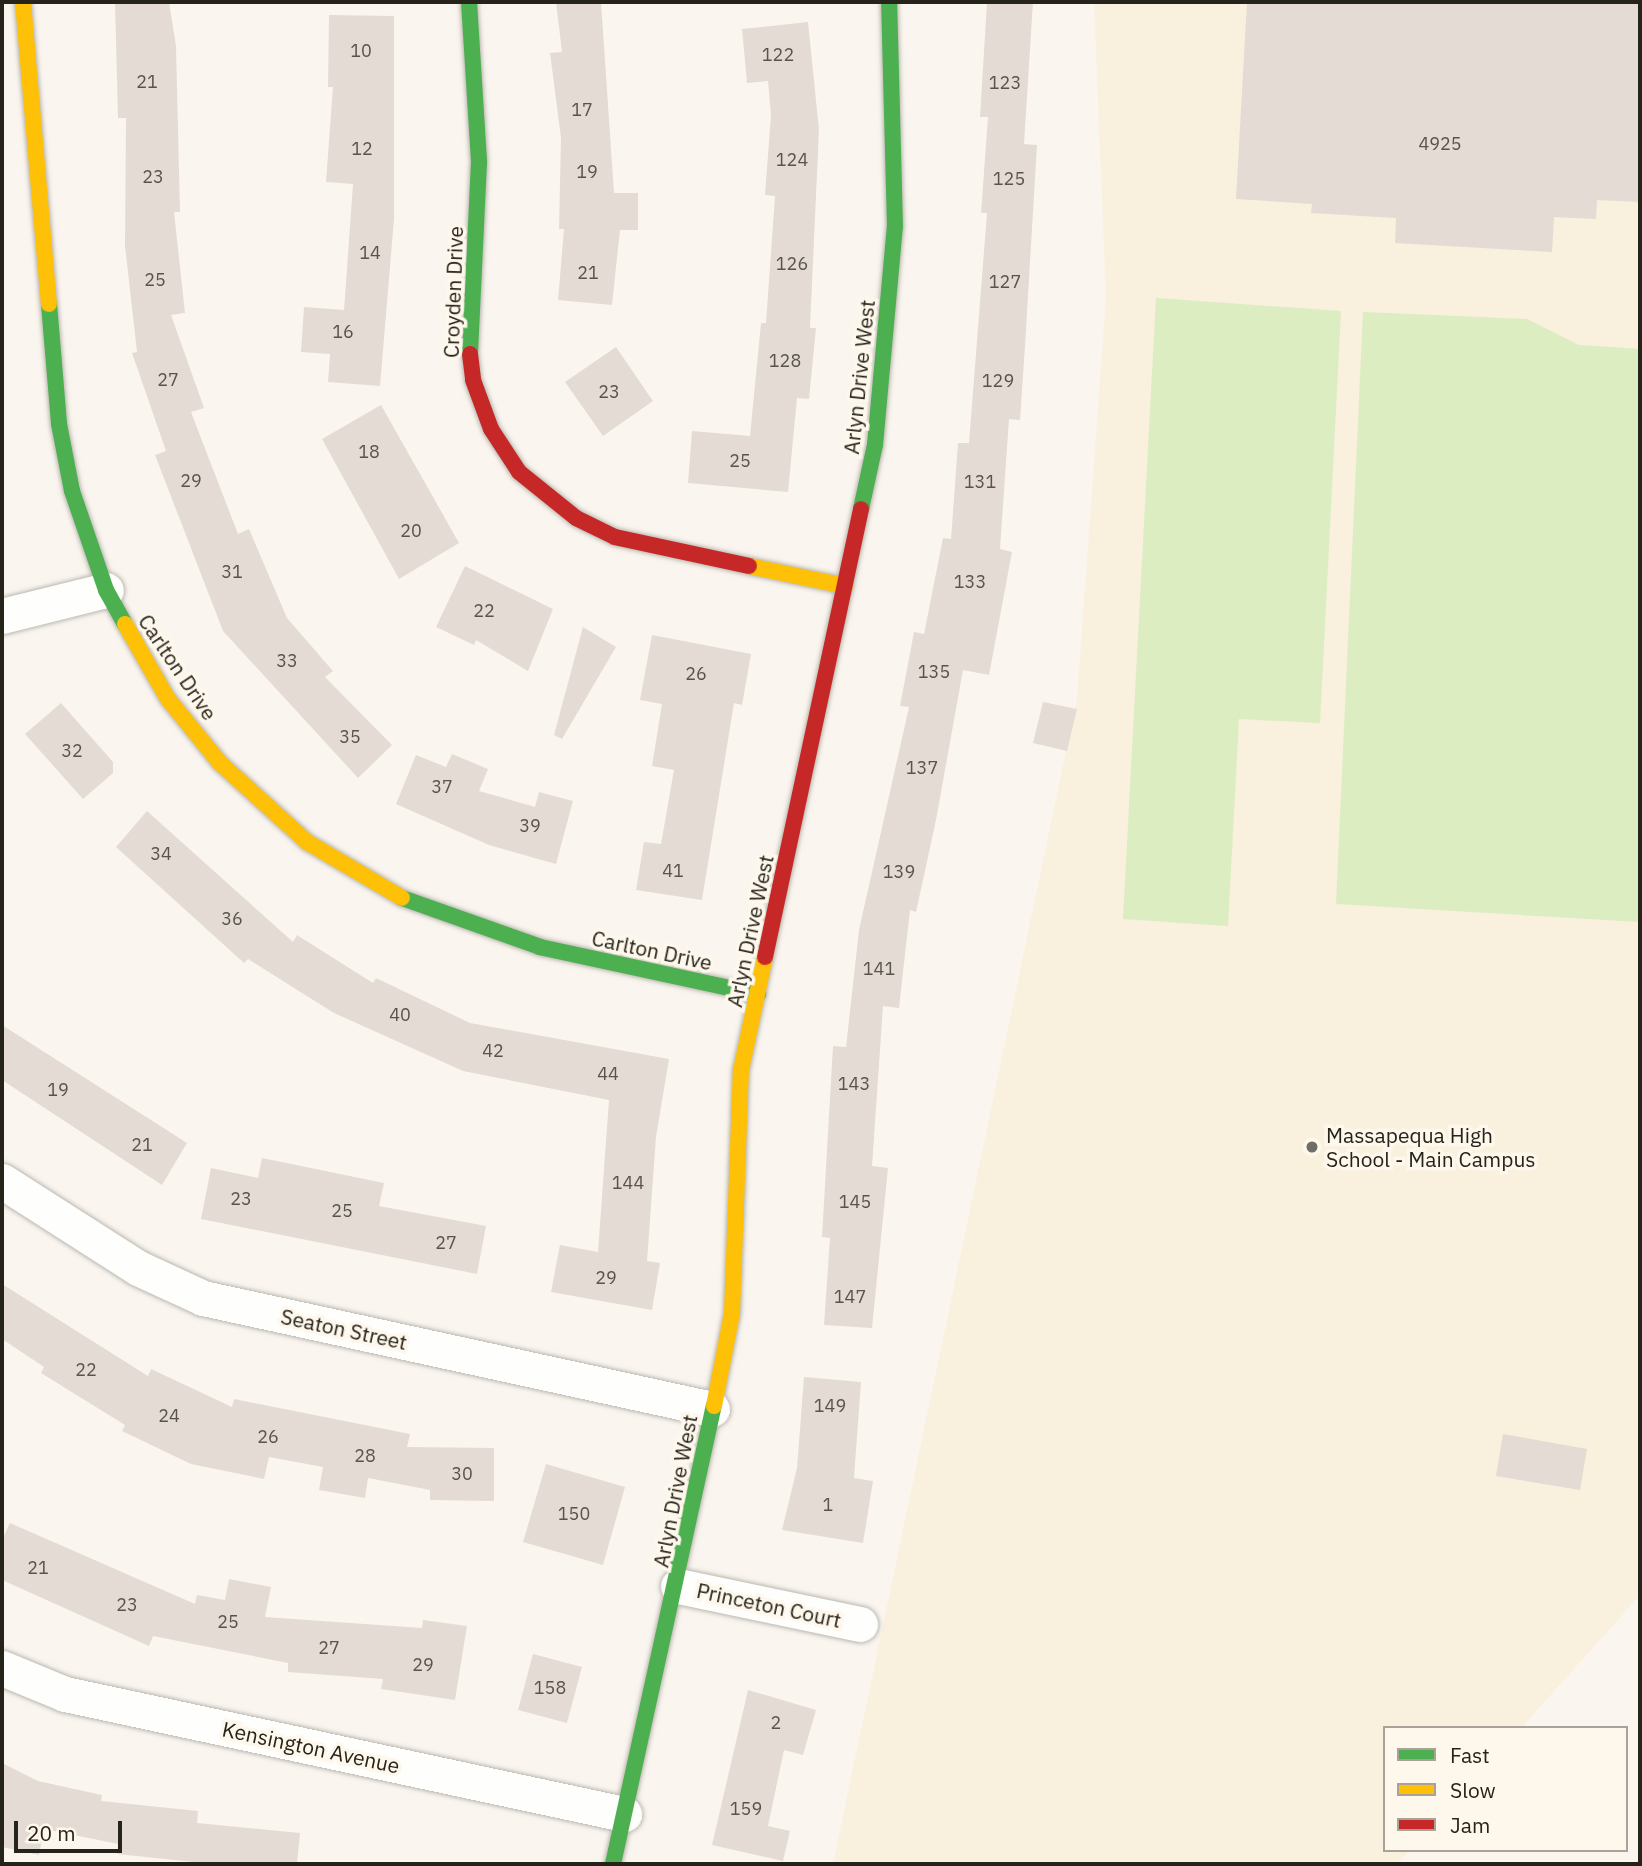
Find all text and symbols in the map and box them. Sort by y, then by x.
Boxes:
house number: 10 [350,40,372,62]
house number: 122 [762,44,794,66]
house number: 21 [136,71,158,93]
house number: 123 [989,72,1021,94]
house number: 17 [571,99,593,121]
house number: 4925 [1418,133,1462,155]
house number: 12 [351,138,373,160]
house number: 124 [776,149,808,171]
house number: 19 [576,161,598,183]
house number: 23 [142,166,164,188]
house number: 125 [993,168,1025,190]
street label: Croyden Drive [438,226,468,358]
house number: 14 [359,242,381,264]
house number: 126 [776,253,808,275]
house number: 21 [577,262,599,284]
house number: 25 [144,269,166,291]
house number: 127 [989,271,1021,293]
street label: Arlyn Drive West [838,299,880,455]
house number: 16 [332,321,354,343]
house number: 128 [769,350,801,372]
house number: 27 [157,369,179,391]
house number: 129 [982,370,1014,392]
house number: 23 [598,381,620,403]
house number: 18 [358,441,380,463]
house number: 25 [729,450,751,472]
house number: 29 [180,470,202,492]
house number: 131 [964,471,996,493]
house number: 20 [400,520,422,542]
house number: 31 [221,561,243,583]
house number: 133 [954,571,986,593]
house number: 22 [473,600,495,622]
street label: Carlton Drive [133,609,223,725]
house number: 33 [276,650,298,672]
house number: 135 [918,661,950,683]
house number: 26 [685,663,707,685]
house number: 35 [339,726,361,748]
house number: 32 [61,740,83,762]
house number: 137 [906,757,938,779]
house number: 37 [431,776,453,798]
house number: 39 [519,815,541,837]
house number: 34 [150,843,172,865]
street label: Arlyn Drive West [722,853,778,1009]
house number: 41 [662,860,684,882]
house number: 139 [883,861,915,883]
house number: 36 [221,908,243,930]
street label: Carlton Drive [590,925,714,975]
house number: 141 [863,958,895,980]
house number: 40 [389,1004,411,1026]
house number: 42 [482,1040,504,1062]
house number: 44 [597,1063,619,1085]
house number: 143 [838,1073,870,1095]
house number: 19 [47,1079,69,1101]
place label: Massapequa High School - Main Campus [1326,1122,1536,1172]
house number: 21 [131,1134,153,1156]
marker: Massapequa High School - Main Campus [1304,1139,1320,1155]
house number: 144 [612,1172,644,1194]
house number: 23 [230,1188,252,1210]
house number: 145 [839,1191,871,1213]
house number: 25 [331,1200,353,1222]
house number: 27 [435,1232,457,1254]
house number: 29 [595,1267,617,1289]
house number: 147 [834,1286,866,1308]
street label: Seaton Street [279,1303,409,1355]
house number: 22 [75,1359,97,1381]
house number: 149 [814,1395,846,1417]
house number: 24 [158,1405,180,1427]
street label: Arlyn Drive West [648,1412,702,1570]
house number: 26 [257,1426,279,1448]
house number: 28 [354,1445,376,1467]
house number: 30 [451,1463,473,1485]
house number: 1 [823,1494,833,1516]
house number: 150 [558,1503,590,1525]
house number: 21 [27,1557,49,1579]
street label: Princeton Court [694,1577,844,1633]
house number: 23 [116,1594,138,1616]
house number: 25 [217,1611,239,1633]
house number: 27 [318,1637,340,1659]
house number: 29 [412,1654,434,1676]
house number: 158 [534,1677,566,1699]
house number: 2 [771,1712,781,1734]
street label: Kensington Avenue [220,1716,402,1778]
legend [1383,1726,1628,1852]
text: Fast [1450,1741,1490,1769]
text: Slow [1450,1776,1496,1804]
house number: 159 [730,1798,762,1820]
scale bar [18,1806,126,1850]
text: Jam [1450,1811,1490,1839]
text: 20 m [27,1819,76,1847]

